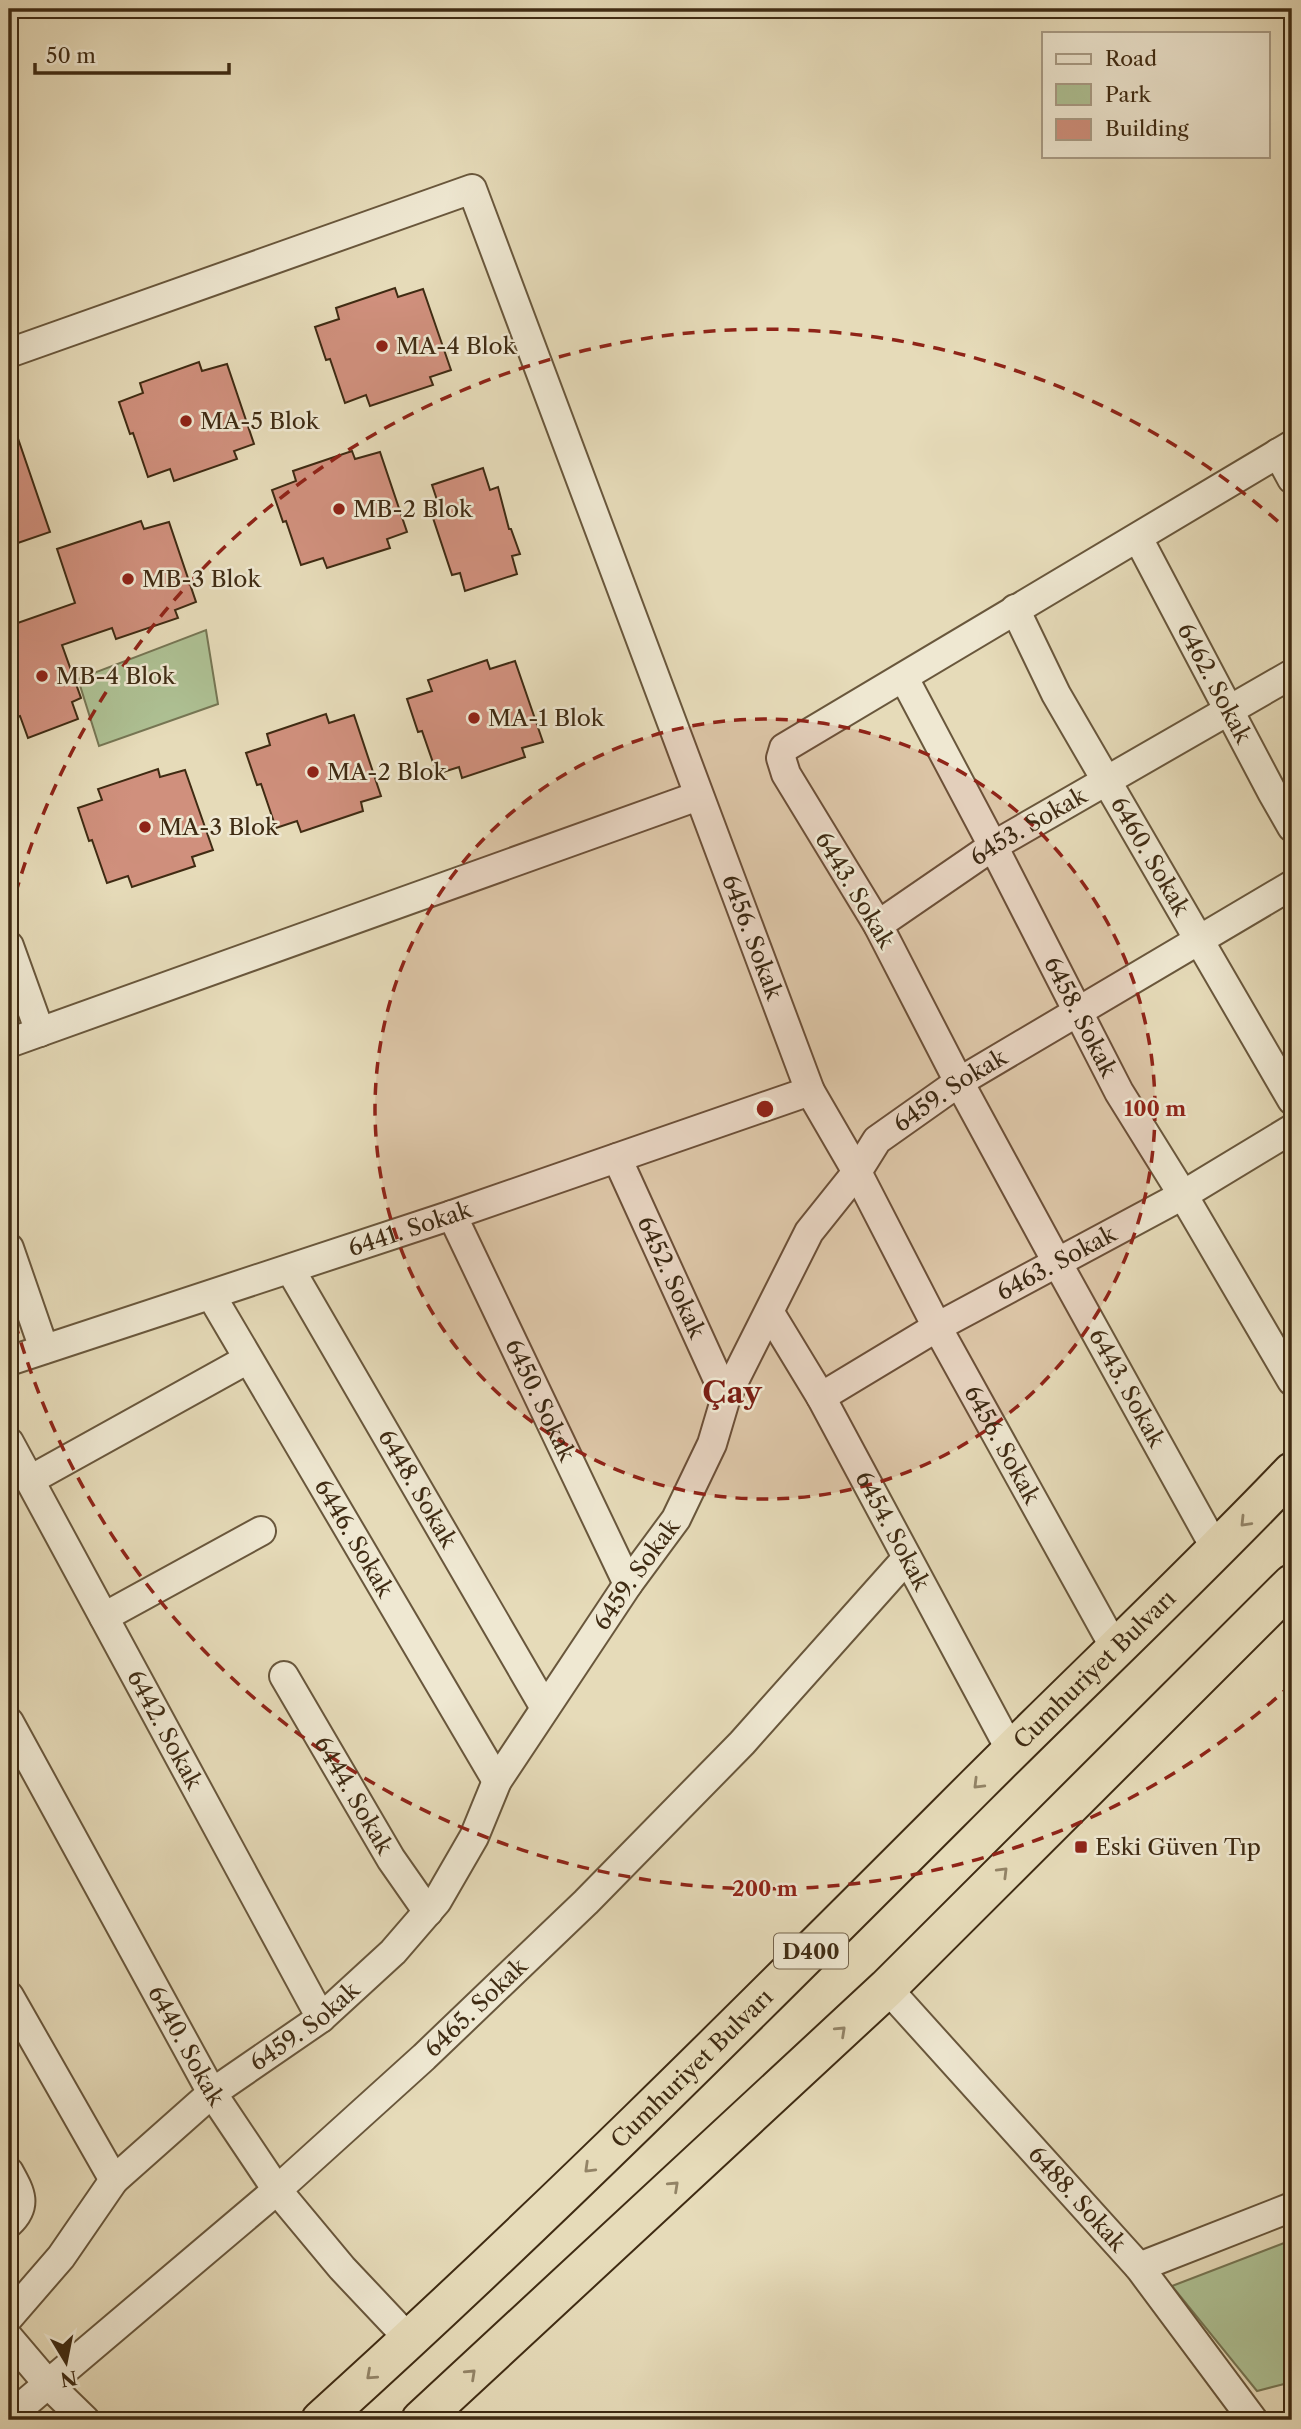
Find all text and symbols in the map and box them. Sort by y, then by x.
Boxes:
scale bar [35,32,229,76]
legend [1042,32,1270,158]
text: 50 m [46,43,96,68]
text: Road [1105,46,1157,71]
text: Park [1105,82,1151,107]
text: Building [1105,116,1190,141]
place label: MA-4 Blok [396,332,518,360]
marker: MA-4 Blok [374,338,390,354]
place label: MA-5 Blok [200,407,321,435]
marker: MA-5 Blok [178,413,194,429]
place label: MB-2 Blok [353,495,474,523]
marker: MB-2 Blok [331,501,347,517]
place label: MB-3 Blok [142,565,262,593]
marker: MB-3 Blok [120,571,136,587]
street label: 6462. Sokak [1171,618,1258,749]
place label: MB-4 Blok [56,662,177,690]
marker: MB-4 Blok [34,668,50,684]
place label: MA-1 Blok [488,704,606,732]
marker: MA-1 Blok [466,710,482,726]
place label: MA-2 Blok [327,758,449,786]
marker: MA-2 Blok [305,764,321,780]
street label: 6453. Sokak [965,780,1093,871]
street label: 6460. Sokak [1105,792,1197,922]
place label: MA-3 Blok [159,813,280,841]
marker: MA-3 Blok [137,819,153,835]
street label: 6443. Sokak [809,827,902,955]
street label: 6456. Sokak [716,871,789,1005]
street label: 6458. Sokak [1038,952,1124,1083]
street label: 6459. Sokak [888,1042,1013,1138]
text: 100 m [1124,1096,1186,1121]
centre of rings [753,1097,777,1121]
street label: 6441. Sokak [345,1195,477,1262]
street label: 6452. Sokak [631,1212,712,1344]
street label: 6463. Sokak [992,1219,1122,1306]
street label: 6443. Sokak [1083,1324,1172,1454]
street label: 6450. Sokak [499,1335,582,1467]
district label: Çay [702,1374,763,1411]
street label: 6456. Sokak [958,1381,1047,1510]
street label: 6448. Sokak [372,1425,464,1554]
street label: 6454. Sokak [849,1466,937,1596]
street label: 6446. Sokak [309,1474,400,1603]
street label: 6459. Sokak [587,1512,686,1635]
one-way arrow [1241,1514,1254,1527]
street label: Cumhuriyet Bulvarı [1008,1584,1181,1755]
street label: 6442. Sokak [121,1665,209,1796]
street label: 6444. Sokak [308,1731,400,1861]
one-way arrow [973,1776,986,1789]
place label: Eski Güven Tıp [1095,1833,1261,1861]
marker: Eski Güven Tıp [1073,1839,1089,1855]
one-way arrow [995,1867,1008,1880]
text: 200 m [732,1876,798,1901]
road number: D400 [774,1934,848,1968]
street label: 6465. Sokak [419,1951,534,2063]
street label: 6459. Sokak [244,1975,366,2077]
street label: 6440. Sokak [142,1981,231,2112]
street label: Cumhuriyet Bulvarı [605,1983,778,2154]
one-way arrow [833,2027,846,2039]
street label: 6488. Sokak [1023,2140,1133,2259]
one-way arrow [585,2159,598,2172]
one-way arrow [666,2182,679,2194]
north arrow [32,2328,102,2398]
text: N [59,2365,79,2391]
one-way arrow [366,2367,379,2379]
one-way arrow [463,2370,476,2382]

